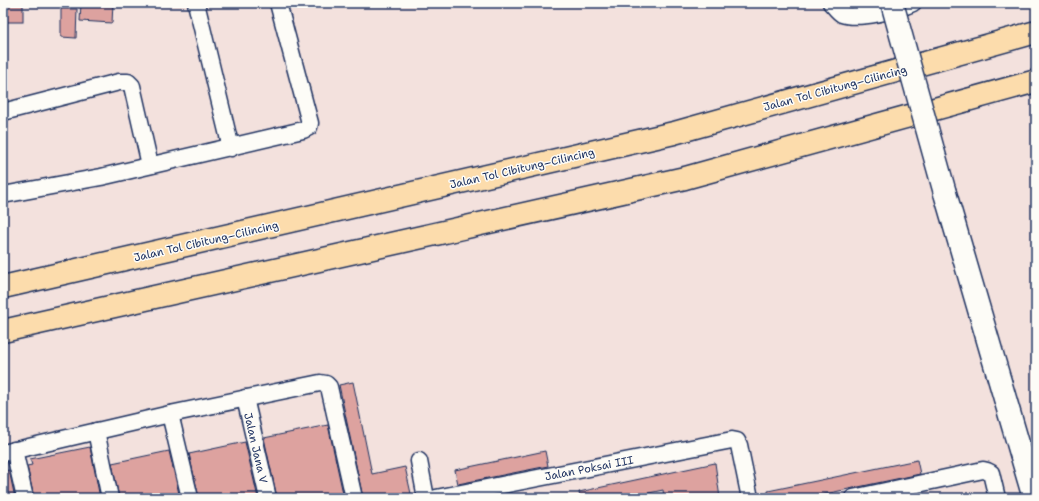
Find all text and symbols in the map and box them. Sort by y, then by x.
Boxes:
street label: Jalan Tol Cibitung–Cilincing [762,62,909,115]
street label: Jalan Tol Cibitung–Cilincing [448,144,596,192]
street label: Jalan Tol Cibitung–Cilincing [132,217,280,265]
street label: Jalan Jana V [240,411,271,485]
street label: Jalan Poksai III [543,453,635,484]

